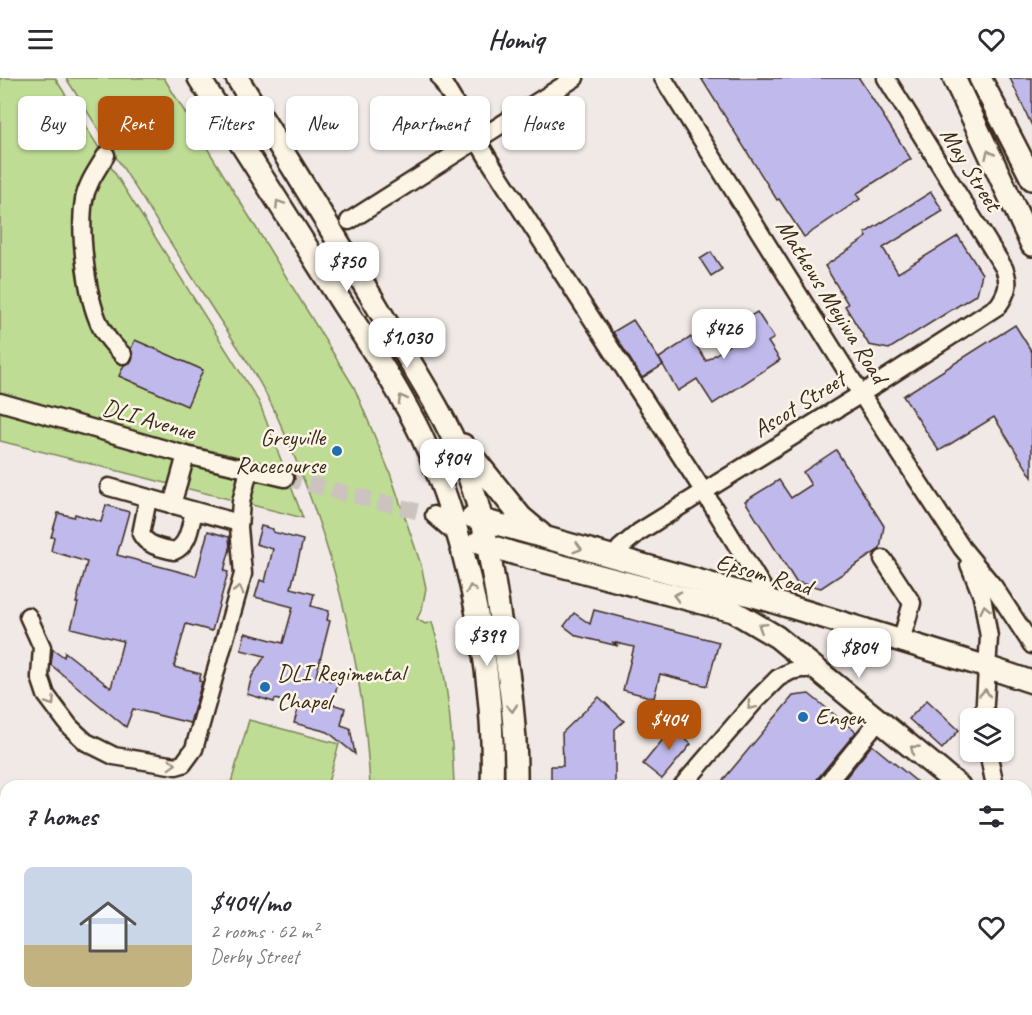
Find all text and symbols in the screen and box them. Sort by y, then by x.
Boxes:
text: Homiq [488,22,544,56]
icon: menu [24,23,57,56]
icon: heart [975,23,1008,56]
chip: Buy [18,96,86,150]
chip: Rent [98,96,174,150]
chip: Filters [186,96,274,150]
chip: New [286,96,358,150]
chip: Apartment [370,96,490,150]
chip: House [502,96,585,150]
street label: May Street [934,122,1009,218]
one-way arrow [985,149,997,160]
one-way arrow [275,200,287,210]
street label: Mathews Meyiwa Road [770,214,896,391]
pin: $750 [311,242,383,293]
text: $750 [329,249,365,274]
pin: $426 [688,309,760,360]
text: $426 [706,316,742,341]
pin: $1,030 [358,318,456,369]
text: $1,030 [383,325,431,350]
street label: Ascot Street [747,362,853,444]
street label: DLI Avenue [99,392,201,447]
one-way arrow [398,395,409,405]
place label: Greyville Racecourse [235,422,327,480]
pin: $904 [416,439,488,490]
marker: Greyville Racecourse [330,444,344,458]
text: $904 [434,446,470,471]
one-way arrow [573,540,583,553]
street label: Epsom Road [713,546,819,603]
one-way arrow [465,585,478,595]
one-way arrow [231,586,244,596]
one-way arrow [672,591,682,603]
one-way arrow [979,604,992,614]
pin: $399 [451,616,523,667]
text: $399 [469,623,505,648]
one-way arrow [758,623,768,635]
pin: $804 [823,628,895,679]
text: $804 [841,635,877,660]
place label: DLI Regimental Chapel [277,658,409,716]
marker: DLI Regimental Chapel [258,680,272,694]
one-way arrow [978,688,991,697]
one-way arrow [44,696,55,707]
one-way arrow [747,699,758,710]
pin: $404 [633,700,705,751]
place label: Engen [815,702,867,732]
one-way arrow [505,703,518,712]
text: $404 [651,707,687,732]
map controls [960,708,1014,762]
button: layers [960,708,1014,762]
marker: Engen [796,710,810,724]
one-way arrow [910,746,921,757]
one-way arrow [168,757,177,770]
text: 7 homes [24,800,97,833]
icon: filters [975,800,1008,833]
text: $404/mo [210,886,290,919]
icon: home [72,891,144,963]
icon: heart [975,911,1008,944]
text: 2 rooms · 62 m² [210,919,318,944]
text: Derby Street [210,944,299,969]

